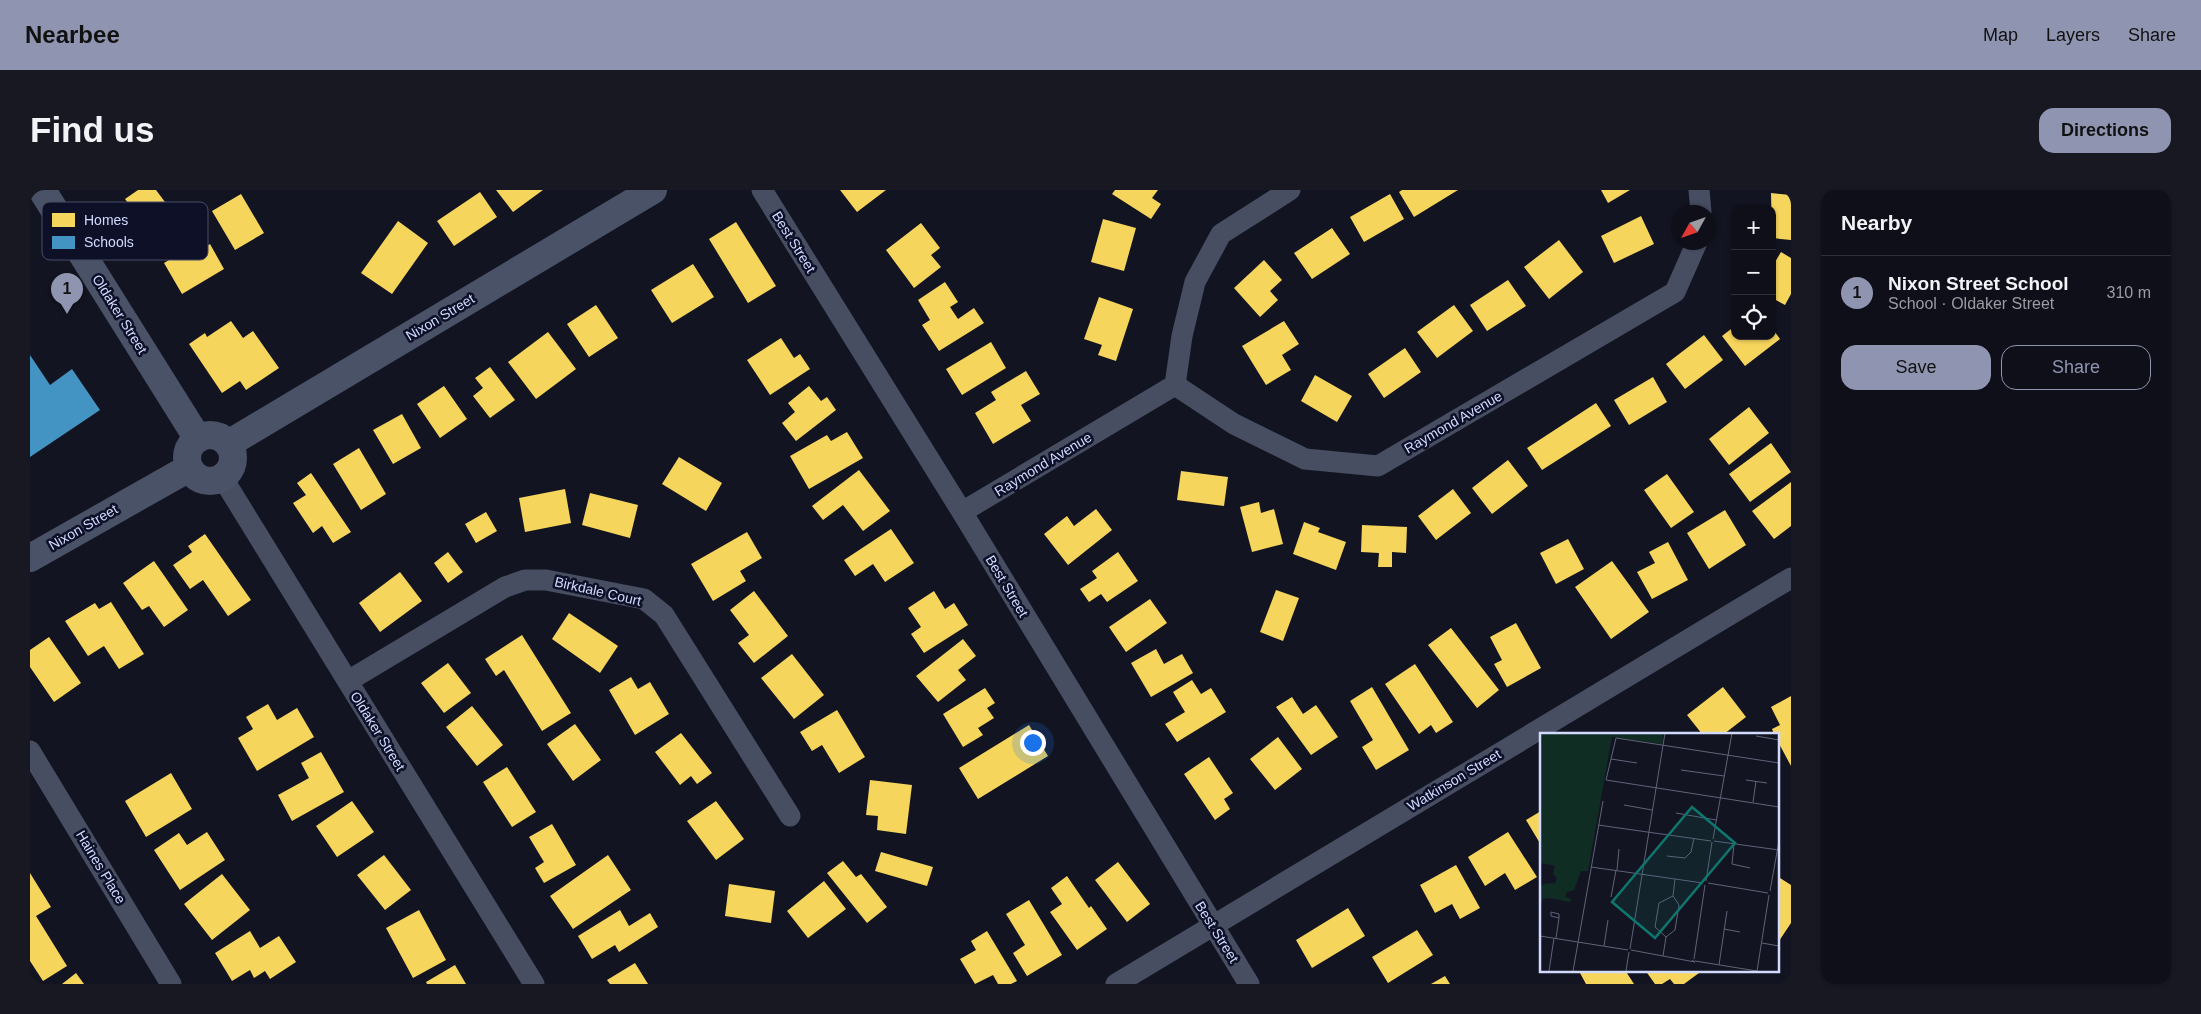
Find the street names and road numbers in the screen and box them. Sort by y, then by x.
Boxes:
street label: Best Street [769,208,819,276]
street label: Oldaker Street [89,271,151,357]
street label: Nixon Street [403,290,477,344]
street label: Raymond Avenue [1401,387,1505,456]
street label: Raymond Avenue [992,429,1095,499]
street label: Nixon Street [46,501,120,553]
street label: Best Street [982,552,1032,620]
street label: Birkdale Court [553,573,643,609]
street label: Oldaker Street [347,688,409,774]
street label: Watkinson Street [1404,746,1504,814]
street label: Haines Place [73,828,129,907]
street label: Best Street [1192,898,1242,966]

